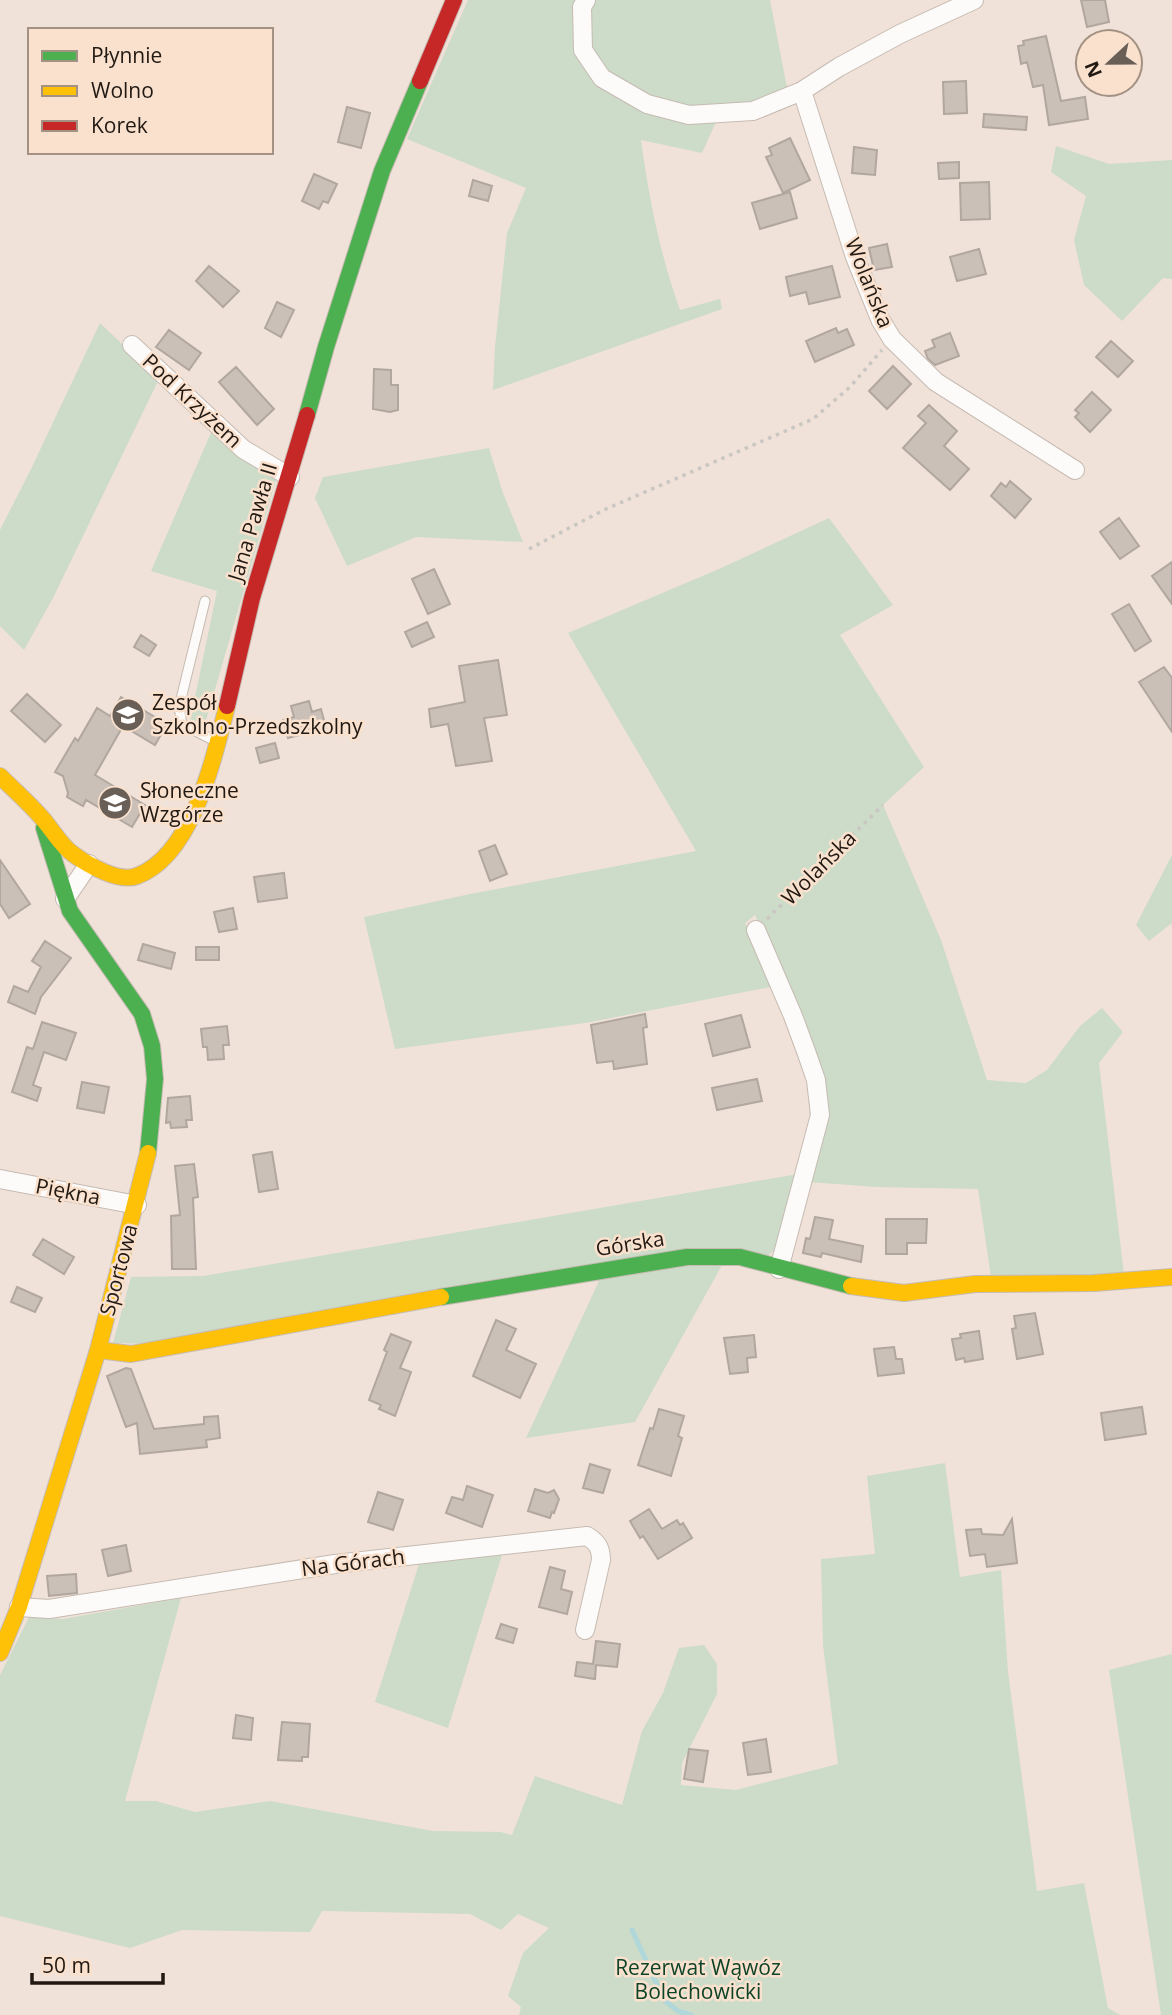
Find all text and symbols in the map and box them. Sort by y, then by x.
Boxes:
legend [28,28,273,154]
north arrow [1074,28,1144,98]
text: Płynnie [91,41,162,69]
text: N [1078,57,1108,81]
text: Wolno [91,76,154,104]
text: Korek [91,111,148,139]
street label: Wolańska [839,234,901,332]
street label: Pod Krzyżem [137,347,248,454]
street label: Jana Pawła II [220,459,283,586]
place label: Zespół Szkolno-Przedszkolny [152,688,363,740]
school or university icon: Zespół Szkolno-Przedszkolny [109,696,147,734]
place label: Słoneczne Wzgórze [140,776,239,828]
school or university icon: Słoneczne Wzgórze [96,784,134,822]
street label: Wolańska [775,824,862,911]
street label: Piękna [33,1171,103,1211]
street label: Sportowa [92,1221,144,1319]
street label: Górska [593,1224,666,1262]
street label: Na Górach [300,1542,406,1582]
scale bar [32,1941,163,1985]
text: 50 m [42,1951,91,1979]
park label: Rezerwat Wąwóz Bolechowicki [615,1953,781,2005]

